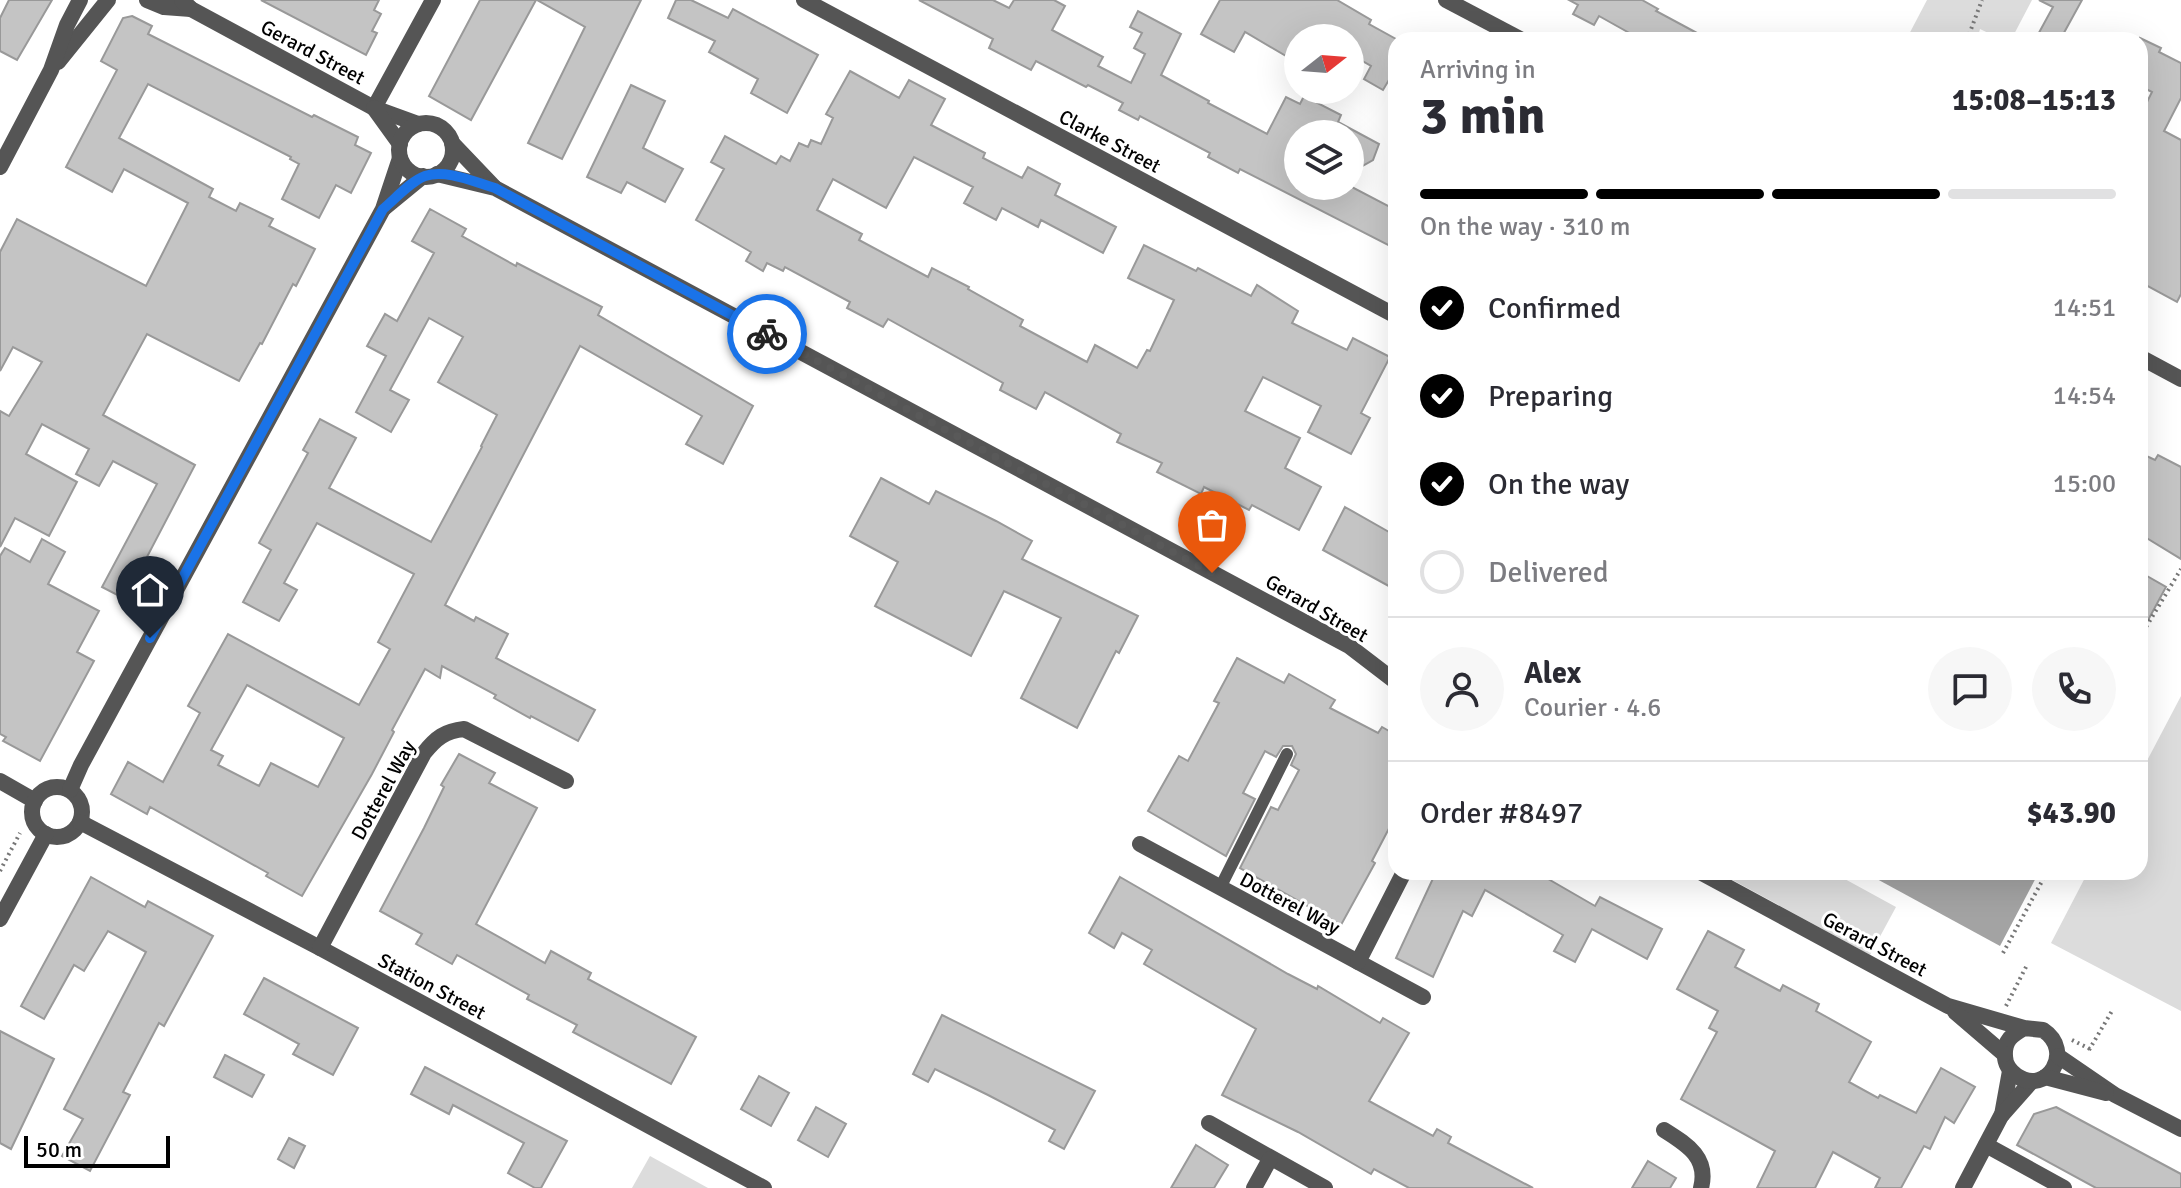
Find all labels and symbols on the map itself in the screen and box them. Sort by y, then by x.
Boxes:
street label: Gerard Street [256,15,369,90]
north arrow [1284,24,1364,104]
street label: Clarke Street [1055,104,1165,179]
courier [727,294,807,374]
pin [1178,491,1246,573]
pin [116,556,184,638]
street label: Gerard Street [1261,569,1373,648]
street label: Dotterel Way [346,736,421,844]
street label: Dotterel Way [1235,867,1345,941]
street label: Gerard Street [1818,907,1931,982]
street label: Station Street [374,948,490,1025]
scale bar [24,1132,170,1168]

